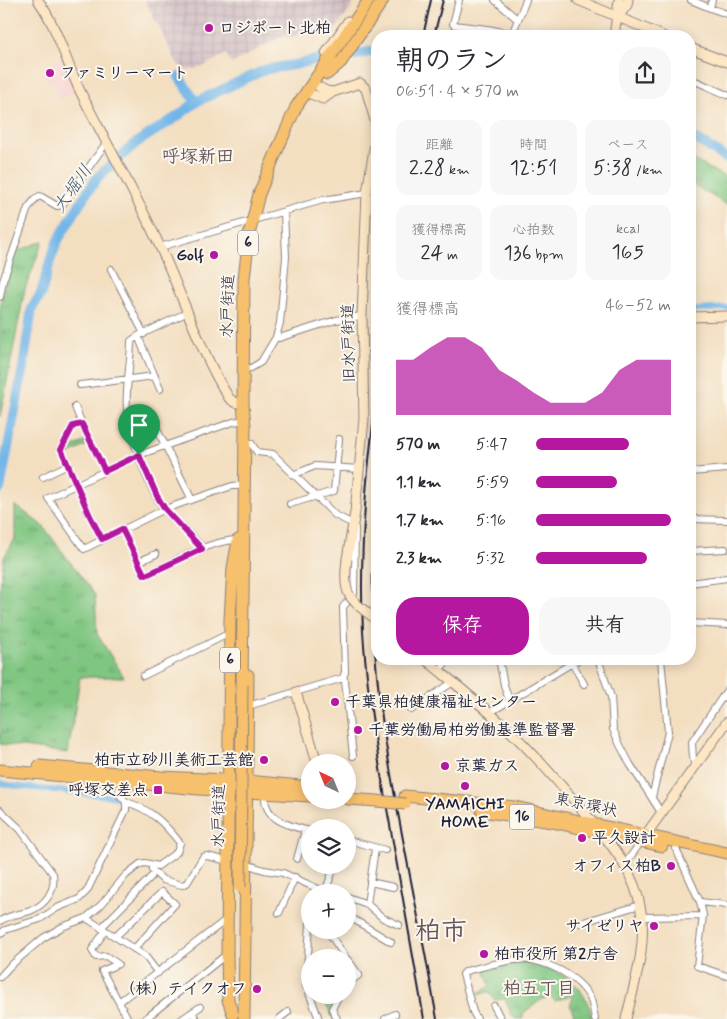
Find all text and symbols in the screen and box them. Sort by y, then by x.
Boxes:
place label: ロジポート北柏 [219,18,331,39]
marker: ロジポート北柏 [203,22,215,34]
text: 朝のラン [396,43,508,80]
button: share [619,47,671,99]
place label: ファミリーマート [60,63,189,84]
marker: ファミリーマート [44,67,56,79]
text: 06:51 · 4 × 570 m [396,81,519,102]
text: 距離 [425,136,453,154]
text: 時間 [519,136,547,154]
text: ペース [607,136,648,154]
district label: 呼塚新田 [162,145,234,169]
text: 2.28 [409,154,445,182]
text: 12:51 [510,154,557,182]
text: 5:38 [593,154,632,182]
water label: 大堀川 [48,160,98,218]
text: km [445,161,470,179]
text: /km [632,161,663,179]
text: kcal [616,220,640,238]
text: 獲得標高 [411,221,467,239]
text: 心拍数 [512,221,554,239]
road number: 6 [238,230,258,256]
text: 165 [611,238,644,266]
text: 24 [420,239,443,267]
text: 136 [503,239,532,267]
place label: Golf [177,245,205,266]
text: m [443,246,458,264]
text: bpm [532,246,564,264]
marker: Golf [208,249,220,261]
street label: 水戸街道 [216,274,240,338]
text: 46–52 m [605,295,671,316]
text: 獲得標高 [396,299,460,320]
street label: 旧水戸街道 [338,303,360,383]
pin [118,404,160,455]
icon: arrive [125,411,153,439]
text: 570 m [396,434,440,455]
text: 5:47 [476,434,507,455]
text: 1.1 km [396,472,441,493]
text: 5:59 [476,472,509,493]
text: 1.7 km [396,510,444,531]
text: 5:16 [476,510,506,531]
text: 2.3 km [396,548,442,569]
text: 5:32 [476,548,506,569]
button: 保存 [396,597,529,655]
button: 共有 [539,597,671,655]
road number: 6 [220,648,240,672]
place label: 千葉県柏健康福祉センター [345,692,537,713]
marker: 千葉県柏健康福祉センター [329,696,341,708]
place label: 千葉労働局柏労働基準監督署 [368,720,576,741]
marker: 千葉労働局柏労働基準監督署 [352,724,364,736]
place label: 柏市立砂川美術工芸館 [94,750,254,771]
marker: 柏市立砂川美術工芸館 [258,754,270,766]
north arrow [301,754,356,809]
map controls [301,754,356,1004]
place label: 京葉ガス [455,756,519,777]
marker: 京葉ガス [439,760,451,772]
place label: 呼塚交差点 [68,780,148,801]
marker: YAMAICHI HOME [459,780,471,792]
marker: 呼塚交差点 [152,784,164,796]
street label: 水戸街道 [208,784,230,848]
street label: 東京環状 [553,788,619,822]
place label: YAMAICHI HOME [425,794,505,833]
road number: 16 [510,804,534,830]
button: layers [301,819,356,874]
place label: 平久設計 [592,828,656,849]
marker: 平久設計 [576,832,588,844]
place label: オフィス柏B [572,856,661,877]
marker: オフィス柏B [665,860,677,872]
button: + [301,884,356,939]
district label: 柏市 [415,915,467,949]
place label: サイゼリヤ [565,916,644,937]
marker: サイゼリヤ [648,920,660,932]
place label: 柏市役所 第2庁舎 [494,944,618,965]
marker: 柏市役所 第2庁舎 [478,948,490,960]
button: − [301,949,356,1004]
district label: 柏五丁目 [503,977,575,1001]
place label: （株）テイクオフ [119,979,247,1000]
marker: （株）テイクオフ [251,983,263,995]

